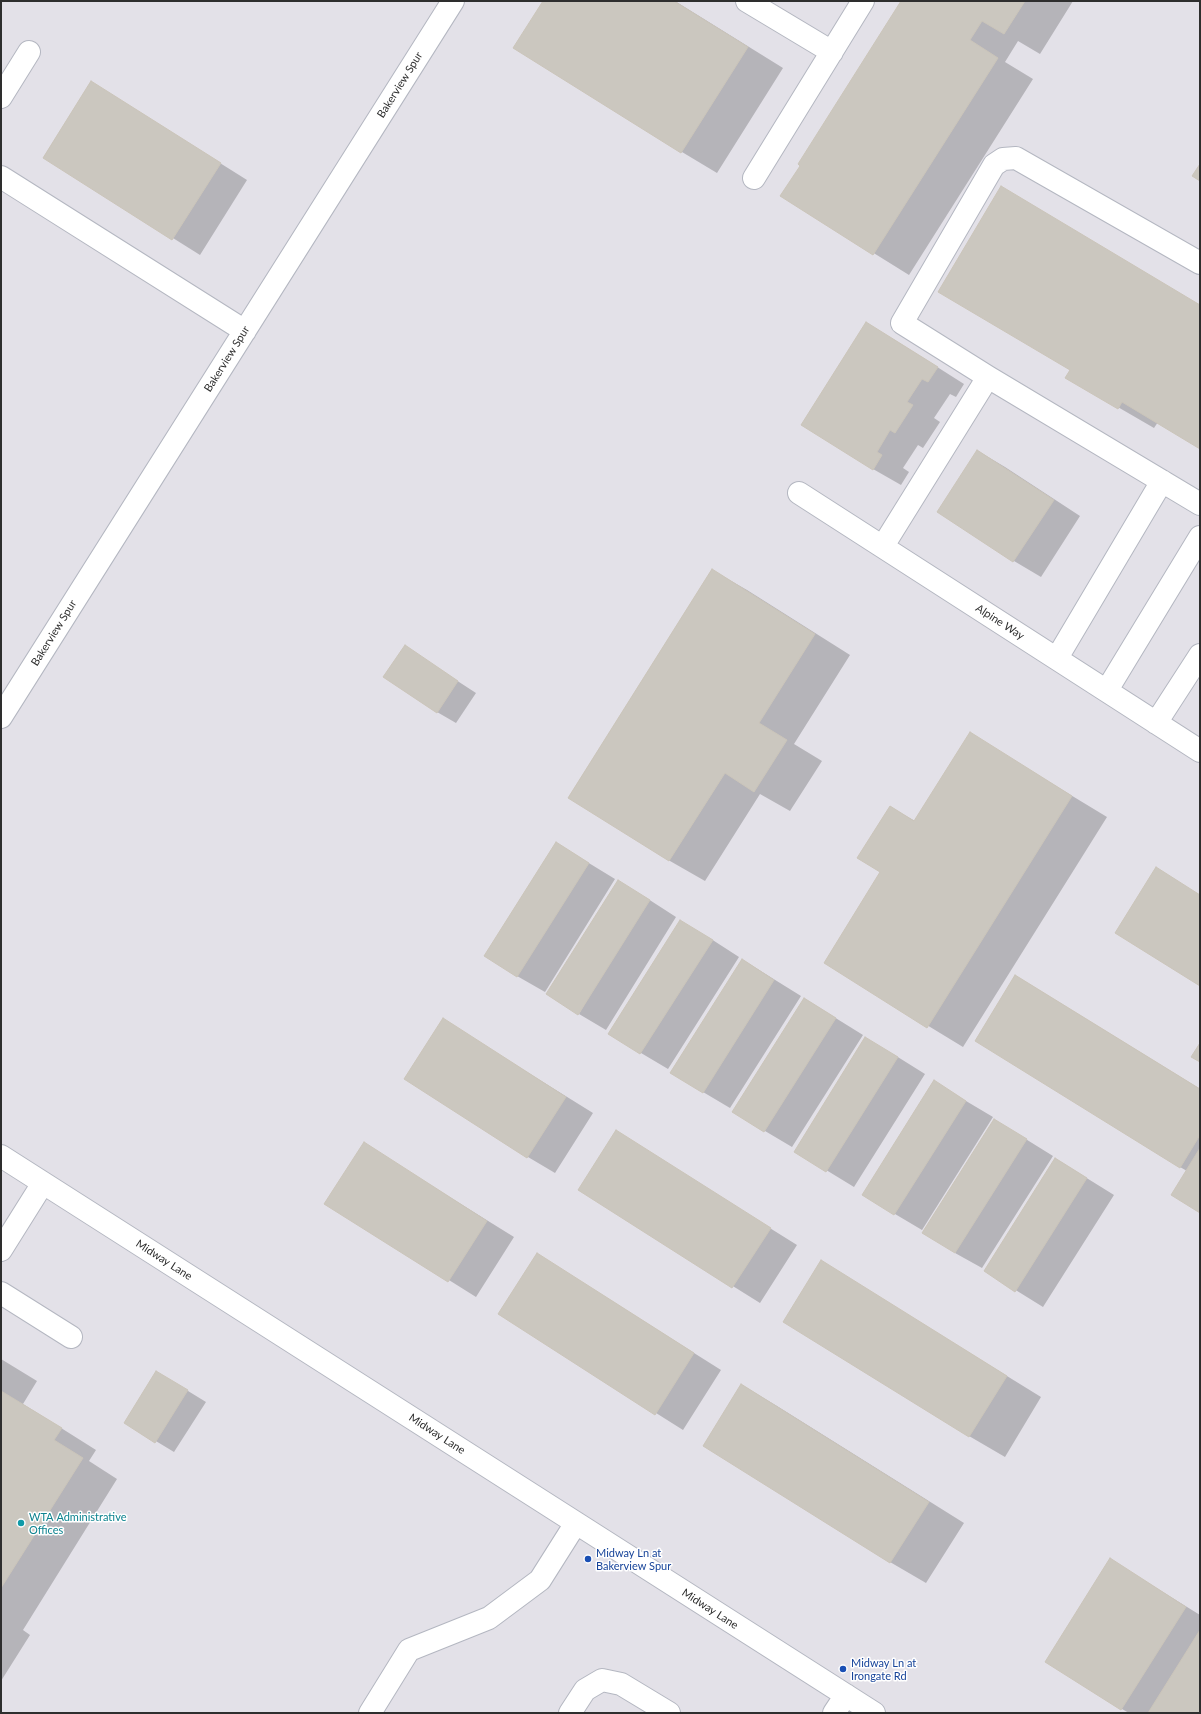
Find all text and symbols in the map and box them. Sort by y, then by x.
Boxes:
street label: Bakerview Spur [374,50,426,120]
street label: Bakerview Spur [201,324,253,394]
street label: Bakerview Spur [28,598,80,668]
street label: Alpine Way [973,601,1027,643]
street label: Midway Lane [133,1237,195,1283]
street label: Midway Lane [406,1411,468,1457]
place label: WTA Administrative Offices [29,1510,126,1536]
marker: WTA Administrative Offices [16,1518,26,1528]
place label: Midway Ln at Bakerview Spur [596,1546,671,1572]
marker: Midway Ln at Bakerview Spur [583,1554,593,1564]
street label: Midway Lane [679,1586,741,1632]
place label: Midway Ln at Irongate Rd [851,1656,916,1682]
marker: Midway Ln at Irongate Rd [838,1664,848,1674]

